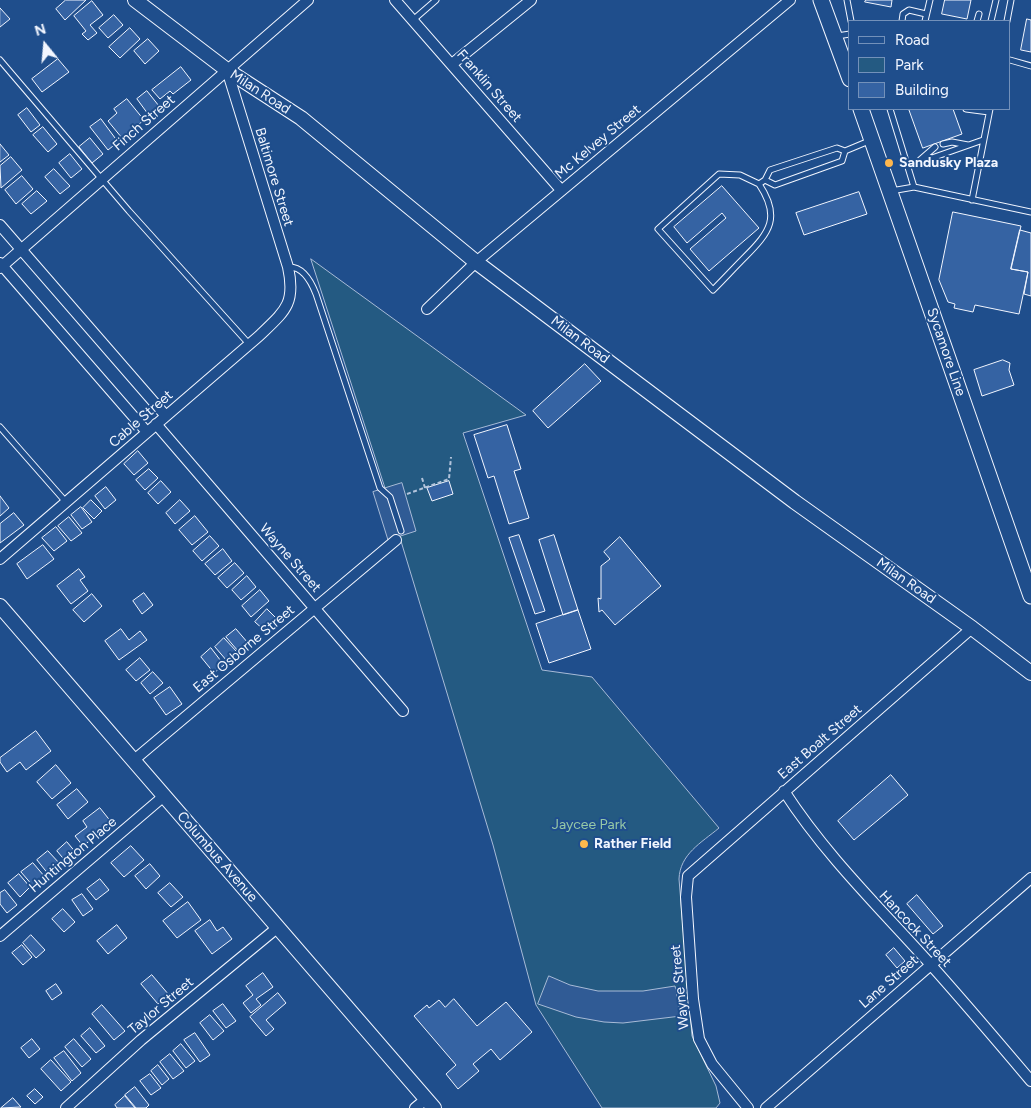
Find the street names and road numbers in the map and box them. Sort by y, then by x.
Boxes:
street label: Franklin Street [453,46,525,126]
street label: Milan Road [227,66,293,118]
street label: Finch Street [110,91,178,155]
street label: Mc Kelvey Street [552,101,644,183]
street label: Baltimore Street [251,126,297,228]
street label: Sycamore Line [923,306,969,398]
street label: Milan Road [547,313,613,367]
street label: Cable Street [106,387,176,451]
street label: Wayne Street [256,520,324,596]
street label: Milan Road [873,554,939,608]
street label: East Osborne Street [190,602,298,696]
street label: East Boalt Street [775,701,865,783]
street label: Columbus Avenue [173,808,261,906]
street label: Huntington Place [26,814,120,896]
street label: Hancock Street [875,887,955,971]
street label: Wayne Street [667,944,693,1030]
street label: Lane Street [856,952,922,1012]
street label: Taylor Street [125,974,197,1038]

